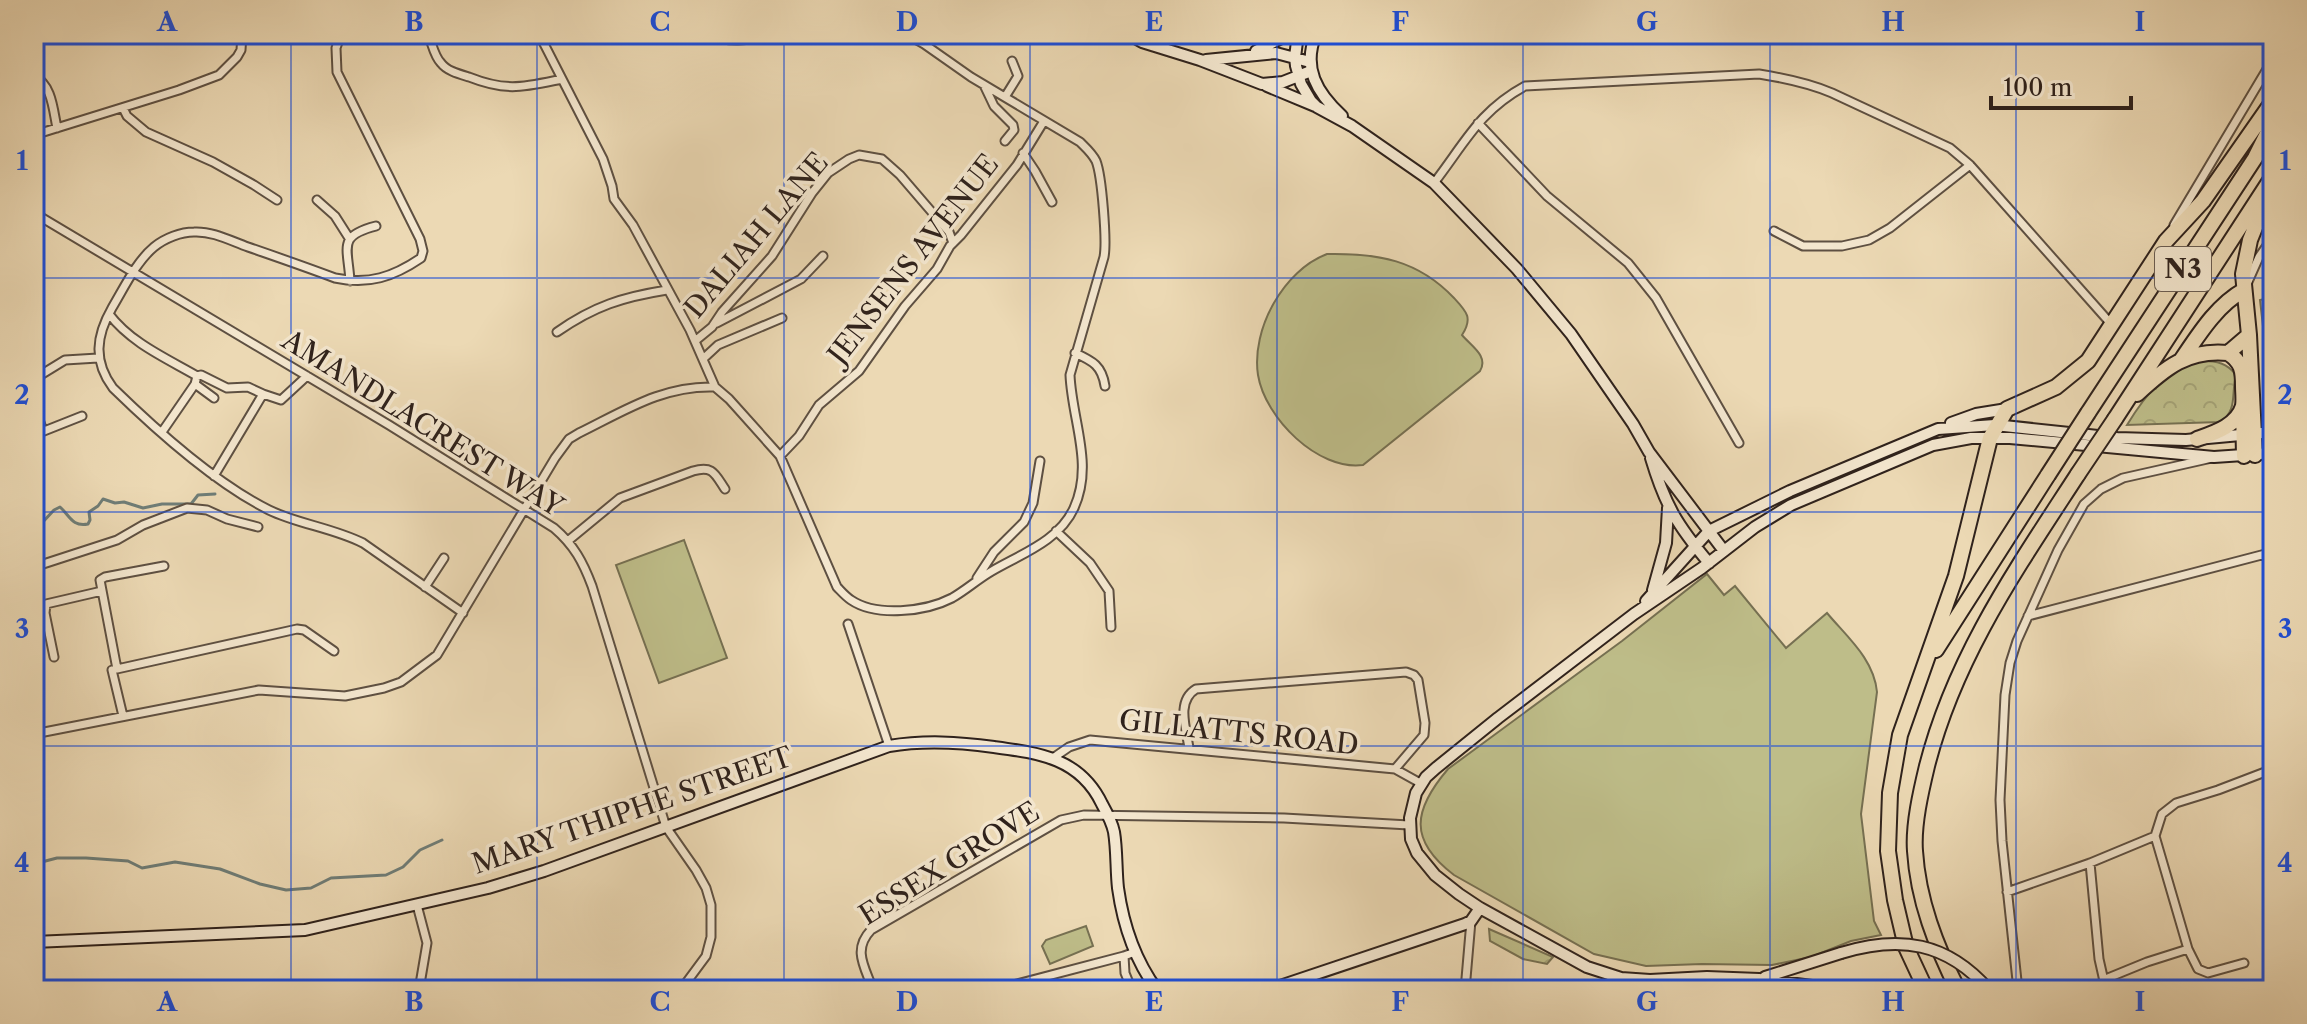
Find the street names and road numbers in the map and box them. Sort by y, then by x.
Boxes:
street label: DALIAH LANE [677,145,835,325]
street label: JENSENS AVENUE [818,147,1005,374]
road number: N3 [2155,247,2211,291]
street label: AMANDLACREST WAY [275,322,571,524]
street label: GILLATTS ROAD [1118,703,1360,761]
street label: MARY THIPHE STREET [468,739,797,881]
street label: ESSEX GROVE [853,794,1045,932]

